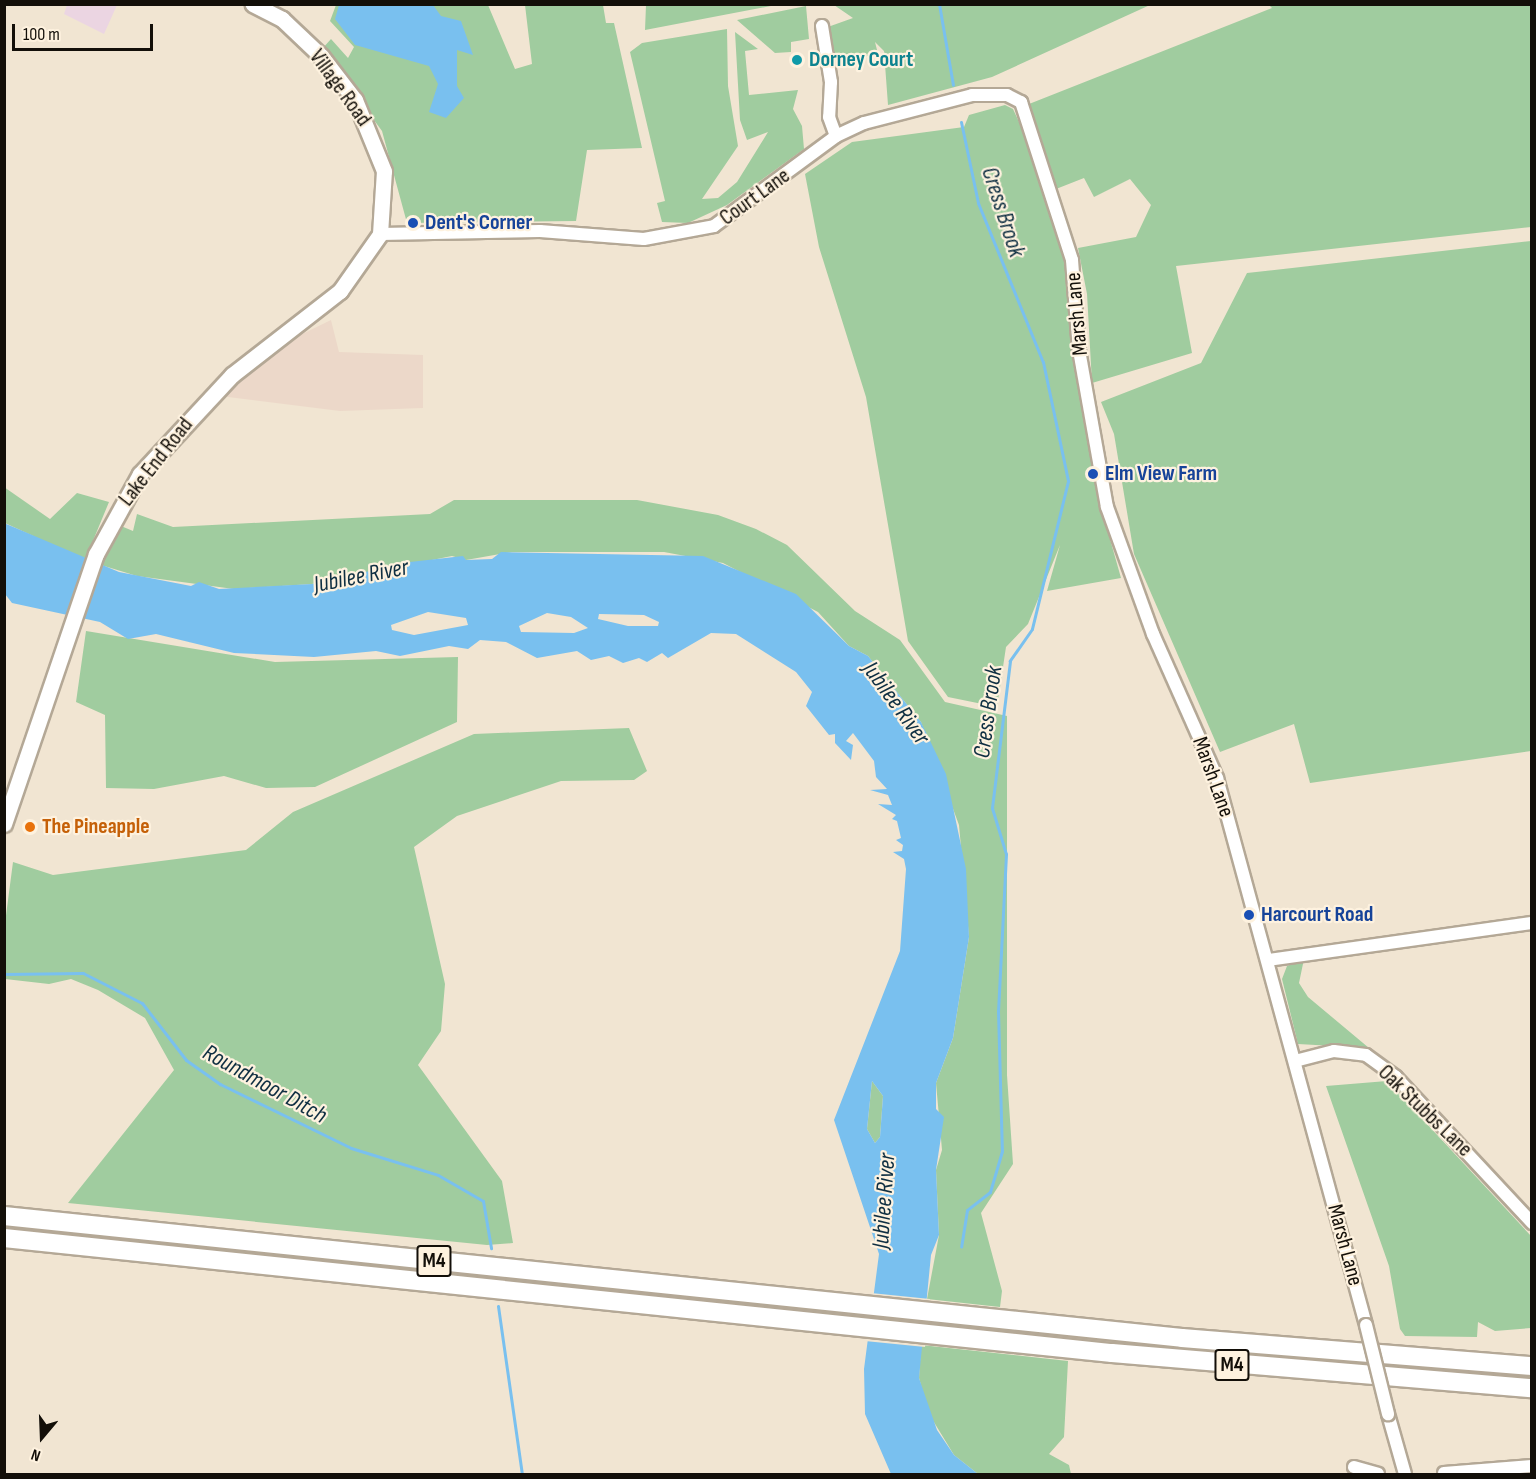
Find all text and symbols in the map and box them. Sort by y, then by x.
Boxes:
scale bar [15,12,156,50]
text: 100 m [23,24,60,45]
street label: Village Road [303,45,377,131]
place label: Dorney Court [809,47,913,73]
marker: Dorney Court [790,53,804,67]
street label: Court Lane [715,163,795,231]
water label: Cress Brook [975,163,1031,261]
place label: Dent's Corner [425,210,532,236]
marker: Dent's Corner [406,216,420,230]
street label: Marsh Lane [1060,271,1094,357]
street label: Lake End Road [113,413,199,511]
place label: Elm View Farm [1105,461,1217,487]
marker: Elm View Farm [1086,467,1100,481]
water label: Jubilee River [311,553,411,599]
water label: Jubilee River [856,656,936,750]
water label: Cress Brook [967,664,1009,760]
street label: Marsh Lane [1186,733,1240,821]
place label: The Pineapple [42,814,150,840]
marker: The Pineapple [23,820,37,834]
place label: Harcourt Road [1261,902,1373,928]
marker: Harcourt Road [1242,908,1256,922]
water label: Roundmoor Ditch [198,1038,332,1130]
street label: Oak Stubbs Lane [1372,1060,1478,1162]
water label: Jubilee River [866,1152,902,1250]
street label: Marsh Lane [1321,1201,1369,1289]
road number: M4 [416,1243,452,1279]
road number: M4 [1214,1347,1250,1383]
north arrow [12,1407,72,1467]
text: N [29,1444,43,1465]

